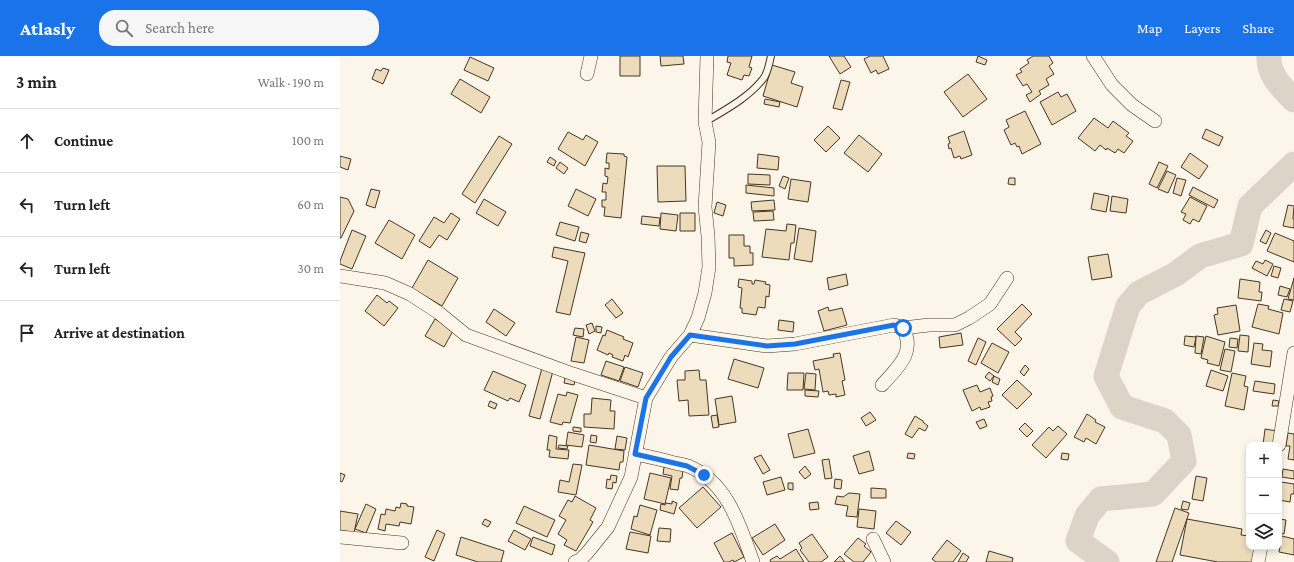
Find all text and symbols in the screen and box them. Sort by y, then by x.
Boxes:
search box [99,10,379,46]
icon: search [113,17,135,39]
text: Atlasly [20,18,75,39]
text: Search here [145,20,214,36]
text: Map [1137,20,1162,36]
text: Layers [1184,20,1221,36]
text: Share [1243,20,1274,36]
text: 3 min [16,73,57,92]
text: Walk · 190 m [258,75,324,90]
icon: ahead [16,130,38,152]
text: Continue [54,133,113,149]
text: 100 m [292,133,324,148]
icon: left [16,194,38,216]
text: Turn left [54,197,110,213]
text: 60 m [297,197,324,212]
icon: left [16,258,38,280]
text: Turn left [54,261,110,277]
text: 30 m [298,261,324,276]
route start [894,319,912,337]
icon: arrive [16,322,38,344]
text: Arrive at destination [54,325,185,341]
map controls [1246,442,1282,550]
button: + [1246,442,1282,478]
route end [695,466,713,484]
button: − [1246,478,1282,514]
button: layers [1246,514,1282,550]

